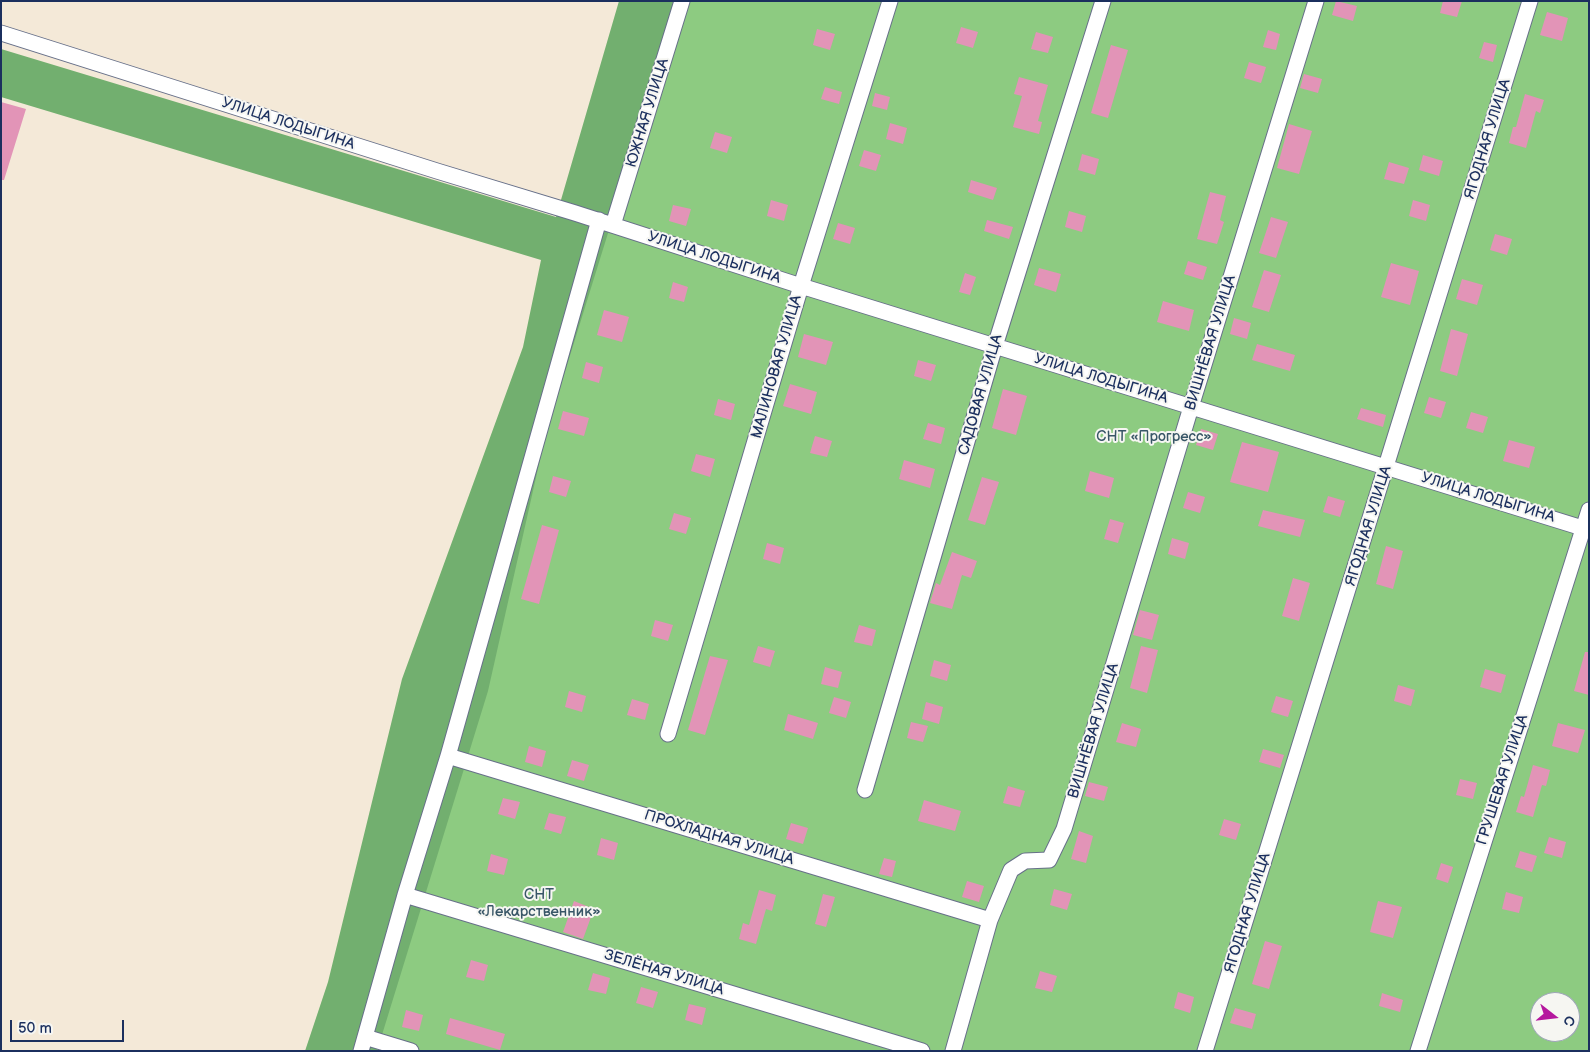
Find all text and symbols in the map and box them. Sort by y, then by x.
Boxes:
street label: ЮЖНАЯ УЛИЦА [623,56,673,170]
street label: ЯГОДНАЯ УЛИЦА [1461,77,1515,201]
street label: УЛИЦА ЛОДЫГИНА [219,94,357,154]
street label: УЛИЦА ЛОДЫГИНА [645,228,783,288]
street label: ВИШНЁВАЯ УЛИЦА [1182,273,1240,413]
street label: МАЛИНОВАЯ УЛИЦА [748,293,806,441]
street label: САДОВАЯ УЛИЦА [955,333,1007,457]
street label: УЛИЦА ЛОДЫГИНА [1032,350,1170,408]
park label: СНТ «Прогресс» [1096,428,1212,446]
street label: ЯГОДНАЯ УЛИЦА [1342,464,1396,588]
street label: УЛИЦА ЛОДЫГИНА [1419,469,1557,527]
street label: ВИШНЁВАЯ УЛИЦА [1065,661,1123,801]
street label: ГРУШЕВАЯ УЛИЦА [1473,713,1533,847]
street label: ПРОХЛАДНАЯ УЛИЦА [642,807,796,869]
street label: ЯГОДНАЯ УЛИЦА [1221,851,1275,975]
park label: СНТ «Лекарственник» [477,886,601,921]
street label: ЗЕЛЁНАЯ УЛИЦА [602,946,726,1000]
north arrow [1530,992,1580,1042]
scale bar [12,1010,126,1042]
text: С [1559,1014,1578,1028]
text: 50 m [18,1019,52,1038]

